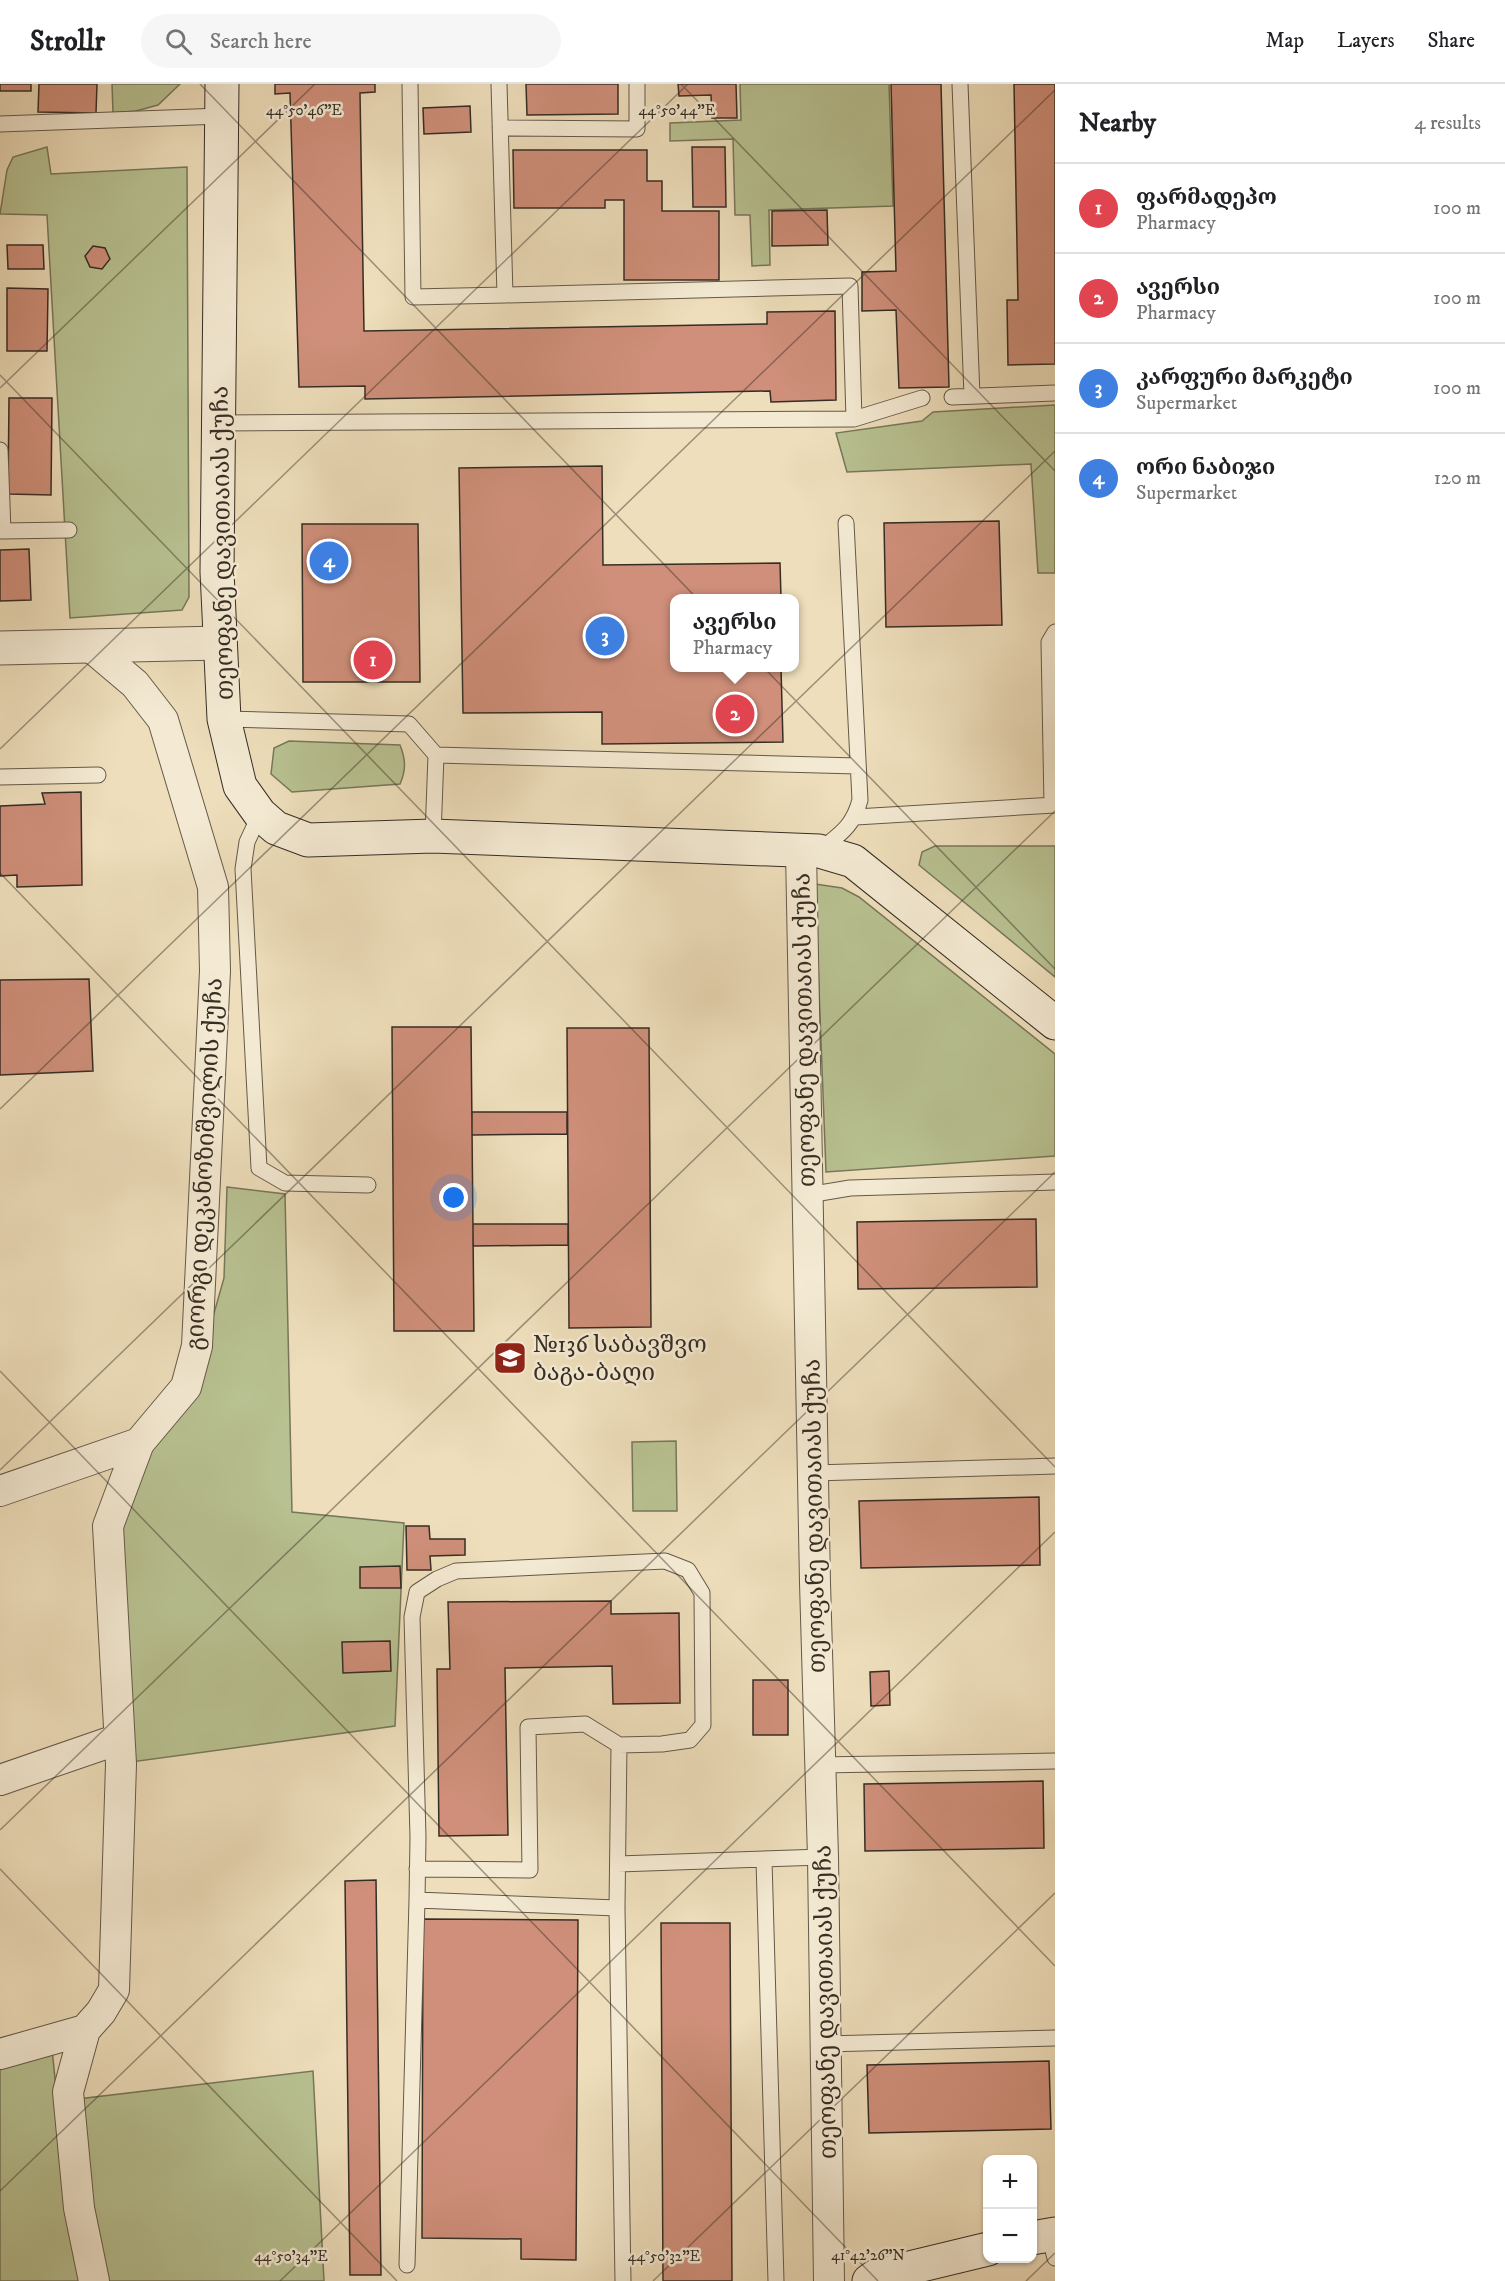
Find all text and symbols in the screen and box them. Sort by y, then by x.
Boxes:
search box [141,14,561,68]
text: Strollr [30,24,105,59]
icon: search [162,25,195,58]
text: Search here [210,28,312,55]
text: Map [1265,28,1304,54]
text: Layers [1337,28,1395,54]
text: Share [1428,28,1475,54]
text: 44°50'46"E [266,101,342,120]
text: 44°50'44"E [639,101,716,120]
text: Nearby [1079,107,1156,140]
text: 4 results [1414,111,1481,136]
text: ფარმადეპო [1136,184,1277,211]
text: 1 [1095,196,1102,221]
text: 100 m [1433,196,1481,221]
text: Pharmacy [1136,211,1216,236]
text: ავერსი [1136,274,1220,301]
text: 2 [1094,286,1103,311]
text: 100 m [1433,286,1481,311]
text: Pharmacy [1136,301,1216,326]
text: კარფური მარკეტი [1136,364,1353,391]
text: 3 [1095,376,1102,401]
text: 100 m [1433,376,1481,401]
street label: თეოფანე დავითაიას ქუჩა [205,386,241,700]
text: Supermarket [1136,391,1237,416]
text: ორი ნაბიჯი [1136,454,1275,481]
text: 4 [1093,466,1104,491]
text: 120 m [1434,466,1481,491]
text: Supermarket [1136,481,1237,506]
pin: 4 [310,538,348,584]
popup [670,594,799,672]
text: ავერსი [693,609,776,636]
pin: 3 [586,614,624,658]
text: Pharmacy [693,636,772,661]
pin: 1 [354,638,392,682]
pin: 2 [716,692,754,736]
street label: თეოფანე დავითაიას ქუჩა [787,873,823,1187]
street label: გიორგი დეკანოზიშვილის ქუჩა [180,977,230,1351]
your location [439,1183,468,1212]
place label: №136 საბავშვო ბაგა-ბაღი [533,1330,707,1388]
school or university icon: №136 საბავშვო ბაგა-ბაღი [492,1340,528,1376]
street label: თეოფანე დავითაიას ქუჩა [797,1359,833,1673]
street label: თეოფანე დავითაიას ქუჩა [808,1845,844,2159]
map controls [983,2155,1037,2263]
button: + [983,2155,1037,2209]
button: − [983,2209,1037,2263]
text: 41°42'26"N [831,2246,905,2265]
text: 44°50'34"E [254,2247,328,2266]
text: 44°50'32"E [628,2247,701,2266]

